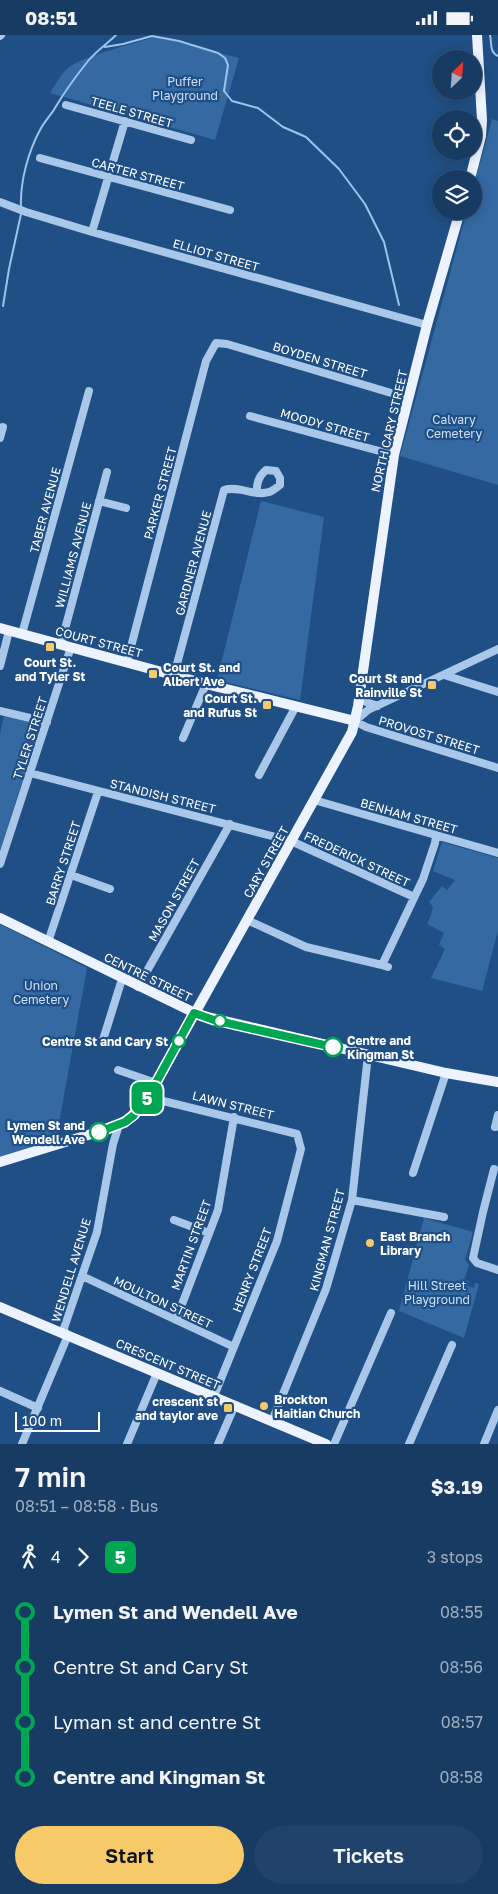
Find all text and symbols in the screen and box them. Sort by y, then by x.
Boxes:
text: 08:51 [25,6,77,29]
north arrow [432,50,482,100]
map controls [432,50,482,220]
park label: Puffer Playground [152,74,218,103]
street label: TEELE STREET [89,93,175,131]
button: locate [432,110,482,160]
street label: CARTER STREET [90,154,186,194]
button: layers [432,170,482,220]
street label: ELLIOT STREET [171,235,261,275]
street label: BOYDEN STREET [271,339,369,382]
street label: NORTH CARY STREET [368,368,411,494]
street label: MOODY STREET [279,405,372,445]
park label: Calvary Cemetery [426,412,482,441]
street label: PARKER STREET [140,445,180,541]
street label: TABER AVENUE [26,465,64,555]
street label: WILLIAMS AVENUE [52,500,94,610]
street label: GARDNER AVENUE [172,509,214,617]
street label: COURT STREET [54,623,145,661]
marker: Court St. and Tyler St [44,641,56,653]
place label: Court St. and Tyler St [15,655,85,684]
place label: Court St. and Albert Ave [163,660,240,689]
marker: Court St. and Albert Ave [147,668,159,680]
place label: Court St and Rainville St [349,671,422,700]
marker: Court St and Rainville St [426,679,438,691]
place label: Court St. and Rufus St [183,691,257,720]
street label: TYLER STREET [10,694,51,781]
marker: Court St. and Rufus St [261,699,273,711]
street label: PROVOST STREET [377,713,482,758]
street label: STANDISH STREET [109,776,218,817]
street label: BENHAM STREET [359,795,460,837]
street label: BARRY STREET [42,818,84,907]
street label: CARY STREET [240,823,292,901]
street label: FREDERICK STREET [302,828,413,890]
street label: MASON STREET [145,856,203,944]
street label: CENTRE STREET [102,949,195,1005]
park label: Union Cemetery [13,978,69,1007]
unlabelled marker [213,1014,227,1028]
place label: Centre and Kingman St [347,1033,414,1062]
place label: Centre St and Cary St [42,1034,168,1049]
marker: Centre St and Cary St [172,1034,186,1048]
marker: Centre and Kingman St [323,1037,343,1057]
line badge: 5 [131,1082,163,1114]
text: 5 [142,1087,152,1109]
street label: LAWN STREET [191,1088,276,1123]
place label: Lymen St and Wendell Ave [7,1118,85,1147]
marker: Lymen St and Wendell Ave [89,1122,109,1142]
street label: KINGMAN STREET [306,1187,348,1293]
street label: MARTIN STREET [168,1197,214,1292]
street label: WENDELL AVENUE [48,1216,94,1324]
street label: HENRY STREET [229,1225,275,1314]
place label: East Branch Library [380,1229,450,1258]
marker: East Branch Library [364,1237,376,1249]
street label: MOULTON STREET [111,1273,215,1332]
park label: Hill Street Playground [404,1278,470,1307]
street label: CRESCENT STREET [114,1335,223,1393]
place label: Brockton Haitian Church [274,1392,360,1421]
place label: crescent st and taylor ave [135,1394,218,1423]
marker: Brockton Haitian Church [258,1400,270,1412]
marker: crescent st and taylor ave [222,1402,234,1414]
scale bar [15,1409,100,1432]
text: 100 m [22,1412,62,1429]
text: 7 min [15,1460,86,1493]
text: $3.19 [431,1475,483,1498]
text: 08:51 – 08:58 · Bus [15,1496,158,1516]
icon: walk [15,1543,43,1571]
icon: forward [69,1543,97,1571]
text: 5 [115,1546,126,1568]
text: 4 [51,1547,61,1567]
text: 3 stops [427,1547,483,1567]
text: Lymen St and Wendell Ave [53,1600,298,1623]
text: 08:55 [440,1602,483,1622]
text: Centre St and Cary St [53,1655,248,1678]
text: 08:56 [440,1657,483,1677]
text: Lyman st and centre St [53,1710,261,1733]
text: 08:57 [441,1712,483,1732]
text: Centre and Kingman St [53,1765,265,1788]
text: 08:58 [439,1767,483,1787]
button: Start [15,1826,244,1884]
button: Tickets [254,1826,483,1884]

